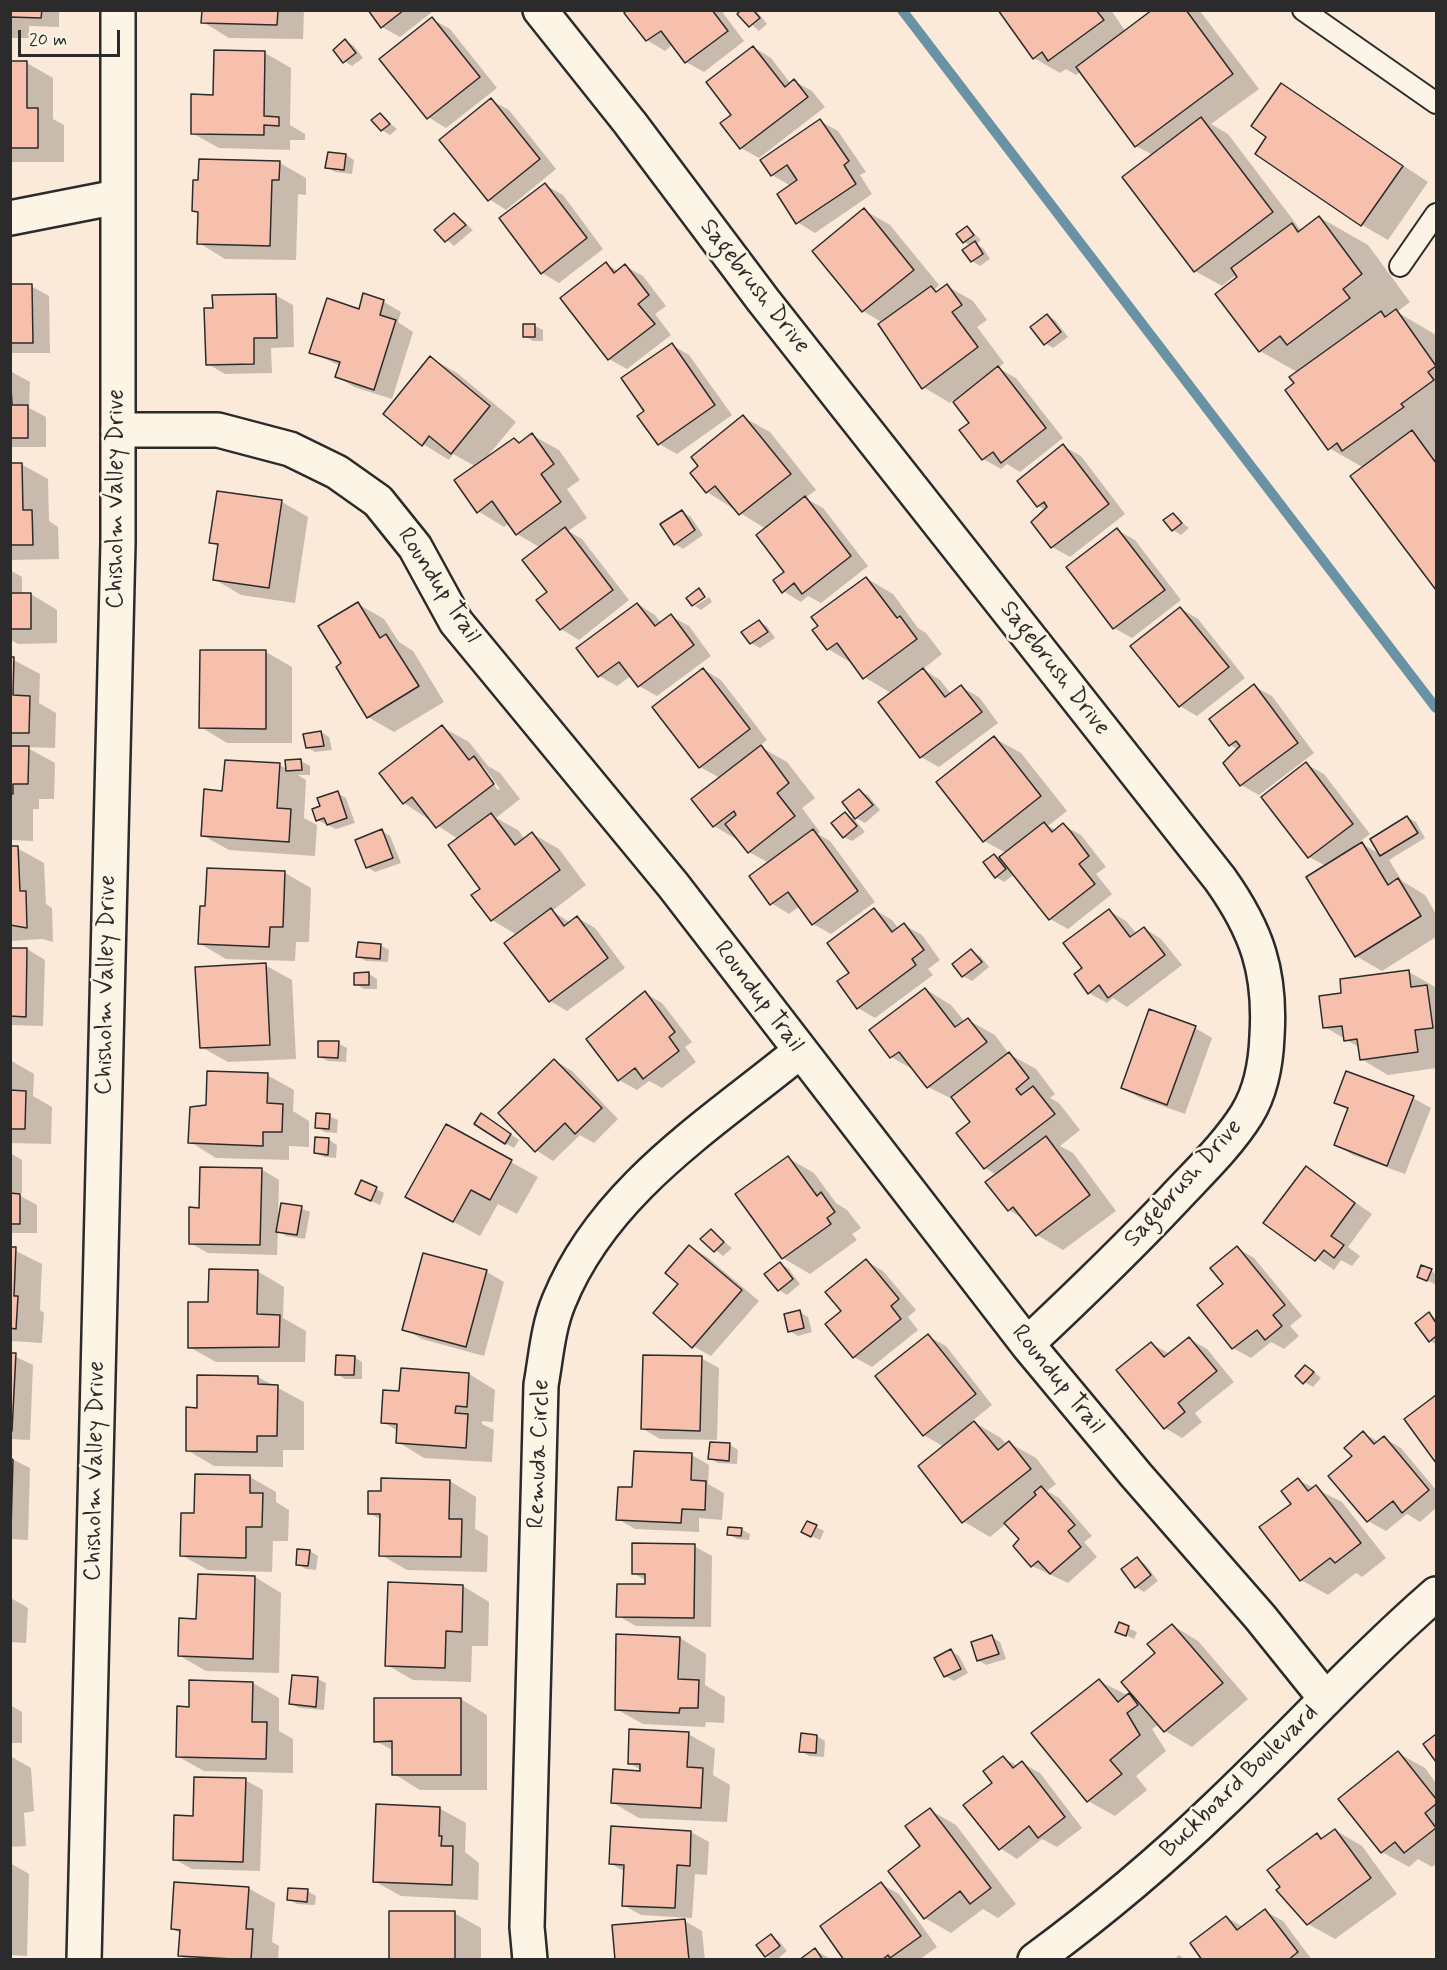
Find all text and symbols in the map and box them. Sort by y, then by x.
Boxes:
scale bar [21,18,123,56]
text: 20 m [29,28,67,52]
street label: Sagebrush Drive [693,214,815,360]
street label: Chisholm Valley Drive [103,389,131,609]
street label: Roundup Trail [390,523,486,649]
street label: Sagebrush Drive [993,596,1115,742]
street label: Chisholm Valley Drive [91,875,123,1095]
street label: Roundup Trail [707,936,809,1058]
street label: Sagebrush Drive [1119,1114,1249,1254]
street label: Roundup Trail [1004,1320,1110,1440]
street label: Chisholm Valley Drive [80,1361,112,1581]
street label: Remuda Circle [523,1379,557,1529]
street label: Buckboard Boulevard [1155,1699,1325,1865]

